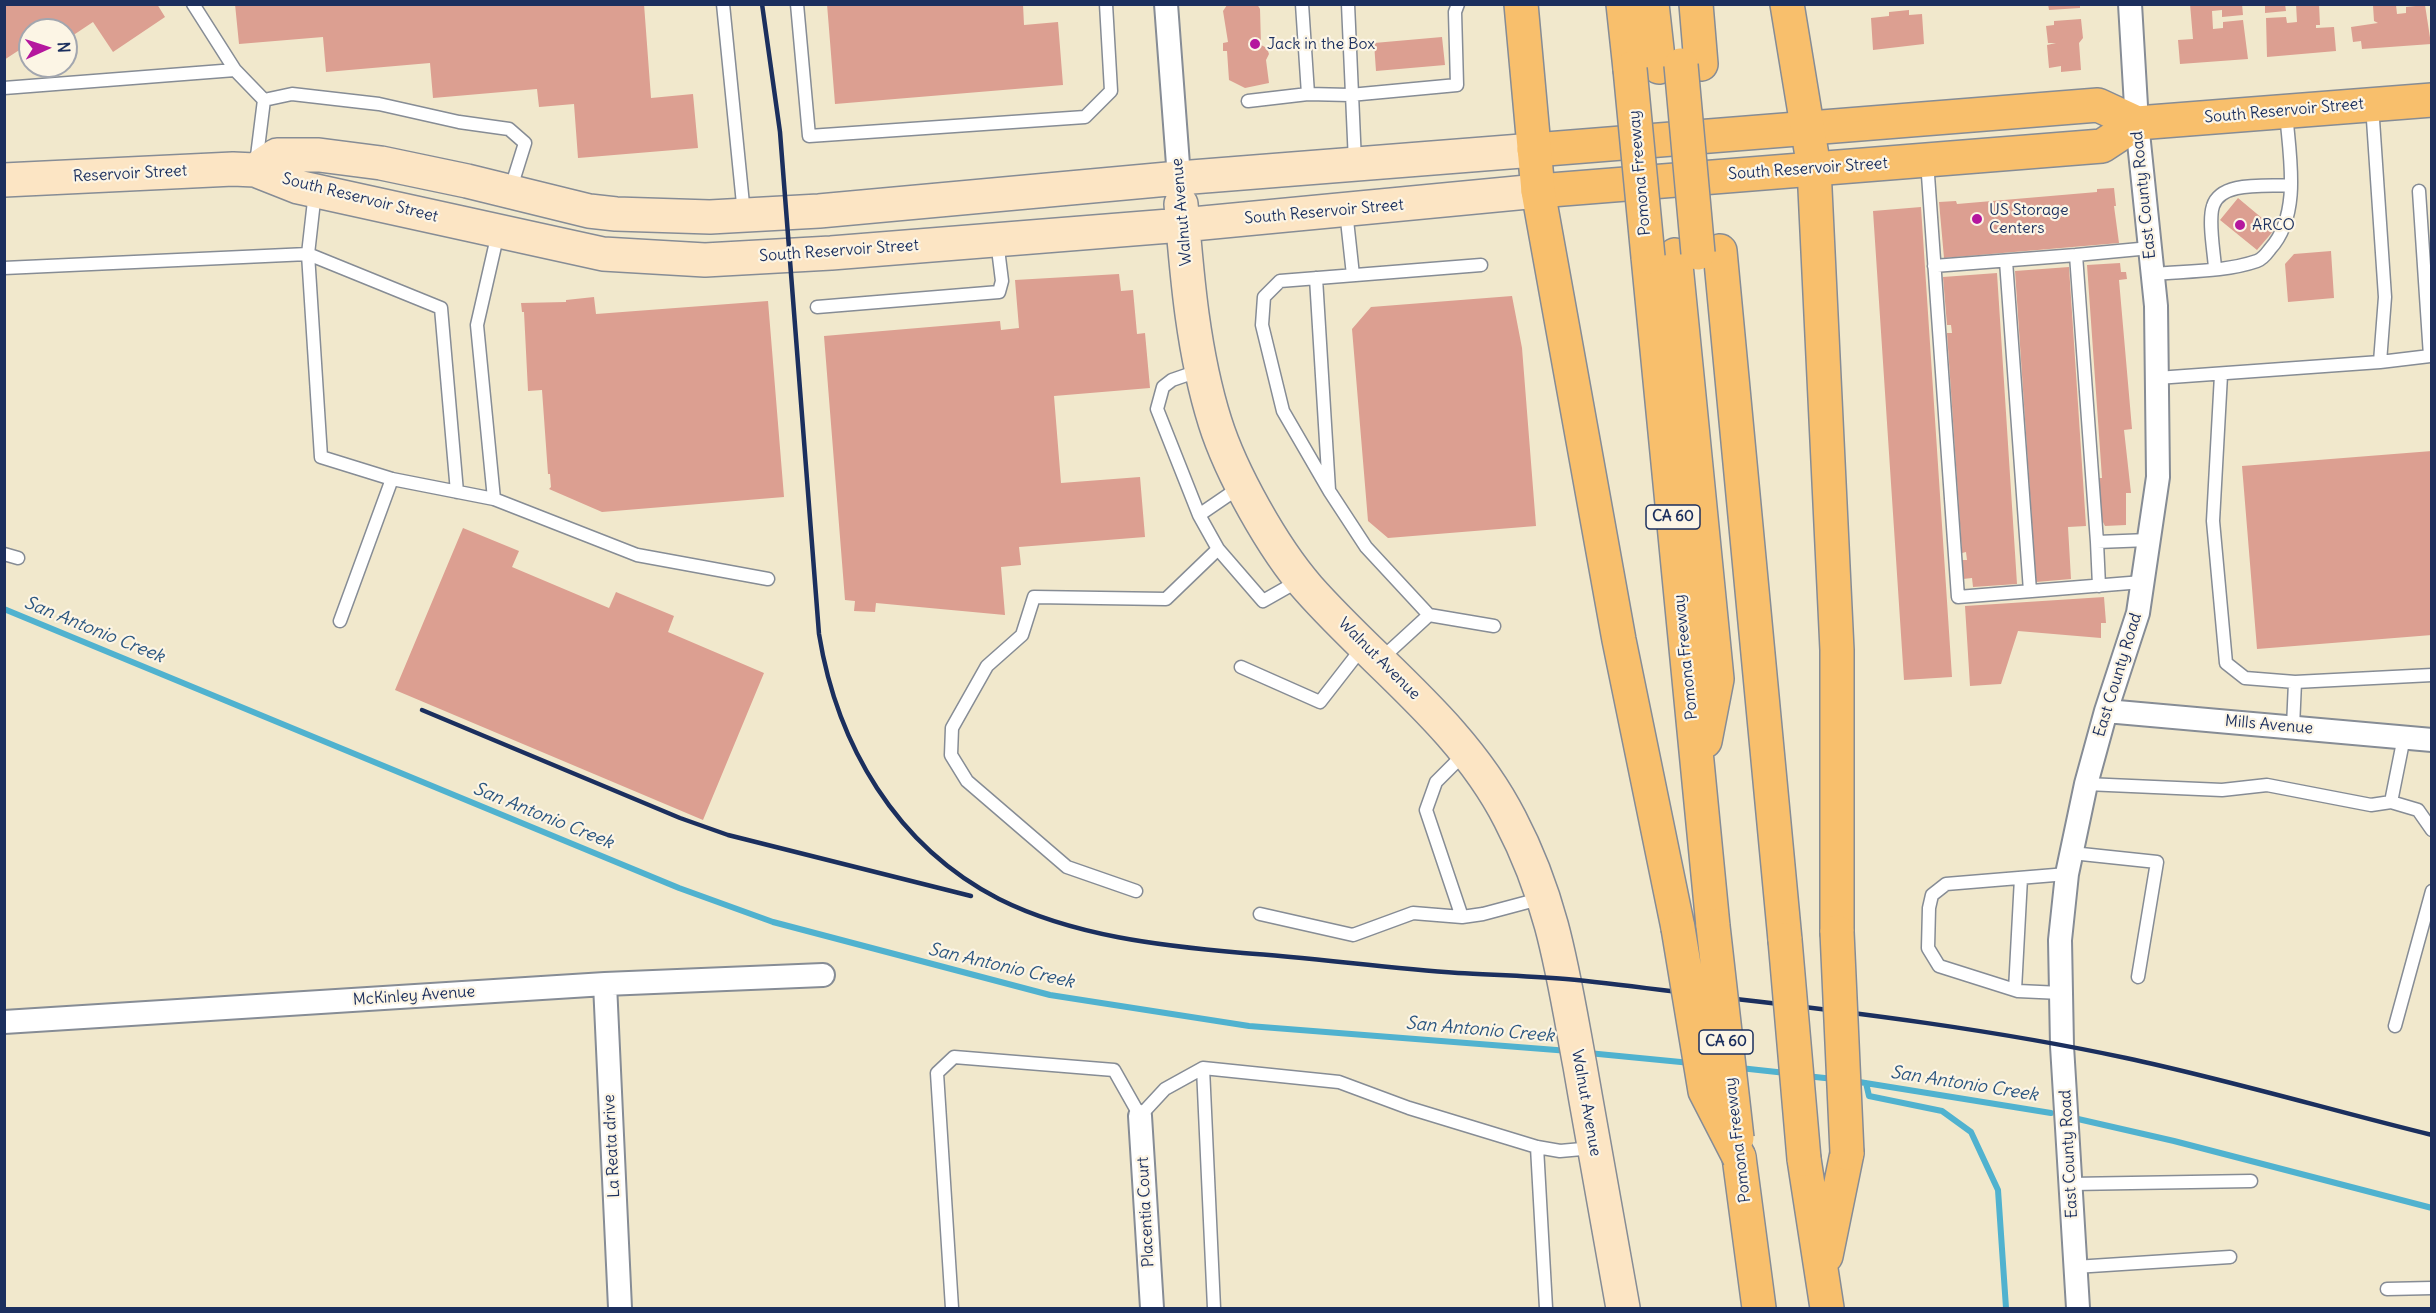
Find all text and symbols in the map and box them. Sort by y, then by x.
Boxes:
north arrow [18,18,78,78]
place label: Jack in the Box [1267,34,1375,54]
marker: Jack in the Box [1248,37,1262,51]
text: N [54,41,74,53]
street label: South Reservoir Street [2203,94,2365,128]
street label: Pomona Freeway [1625,109,1655,237]
street label: East County Road [2128,130,2160,260]
street label: South Reservoir Street [1728,154,1888,184]
street label: Walnut Avenue [1168,157,1196,267]
street label: Reservoir Street [72,161,188,187]
street label: South Reservoir Street [280,169,440,227]
street label: South Reservoir Street [1243,195,1405,229]
place label: US Storage Centers [1989,200,2069,238]
marker: US Storage Centers [1970,212,1984,226]
place label: ARCO [2252,215,2295,235]
marker: ARCO [2233,218,2247,232]
street label: South Reservoir Street [759,236,919,266]
road number: CA 60 [1646,505,1700,529]
water label: San Antonio Creek [21,592,167,668]
street label: Pomona Freeway [1670,593,1702,721]
street label: East County Road [2090,611,2146,739]
street label: Walnut Avenue [1334,614,1424,704]
street label: Mills Avenue [2224,712,2314,738]
water label: San Antonio Creek [470,778,616,854]
water label: San Antonio Creek [926,939,1076,993]
street label: McKinley Avenue [352,982,476,1010]
water label: San Antonio Creek [1405,1013,1555,1047]
road number: CA 60 [1699,1030,1753,1054]
street label: Walnut Avenue [1567,1048,1605,1158]
water label: San Antonio Creek [1889,1062,2039,1106]
street label: Pomona Freeway [1721,1076,1755,1204]
street label: East County Road [2056,1089,2082,1219]
street label: La Reata drive [600,1094,624,1198]
street label: Placentia Court [1134,1156,1158,1268]

